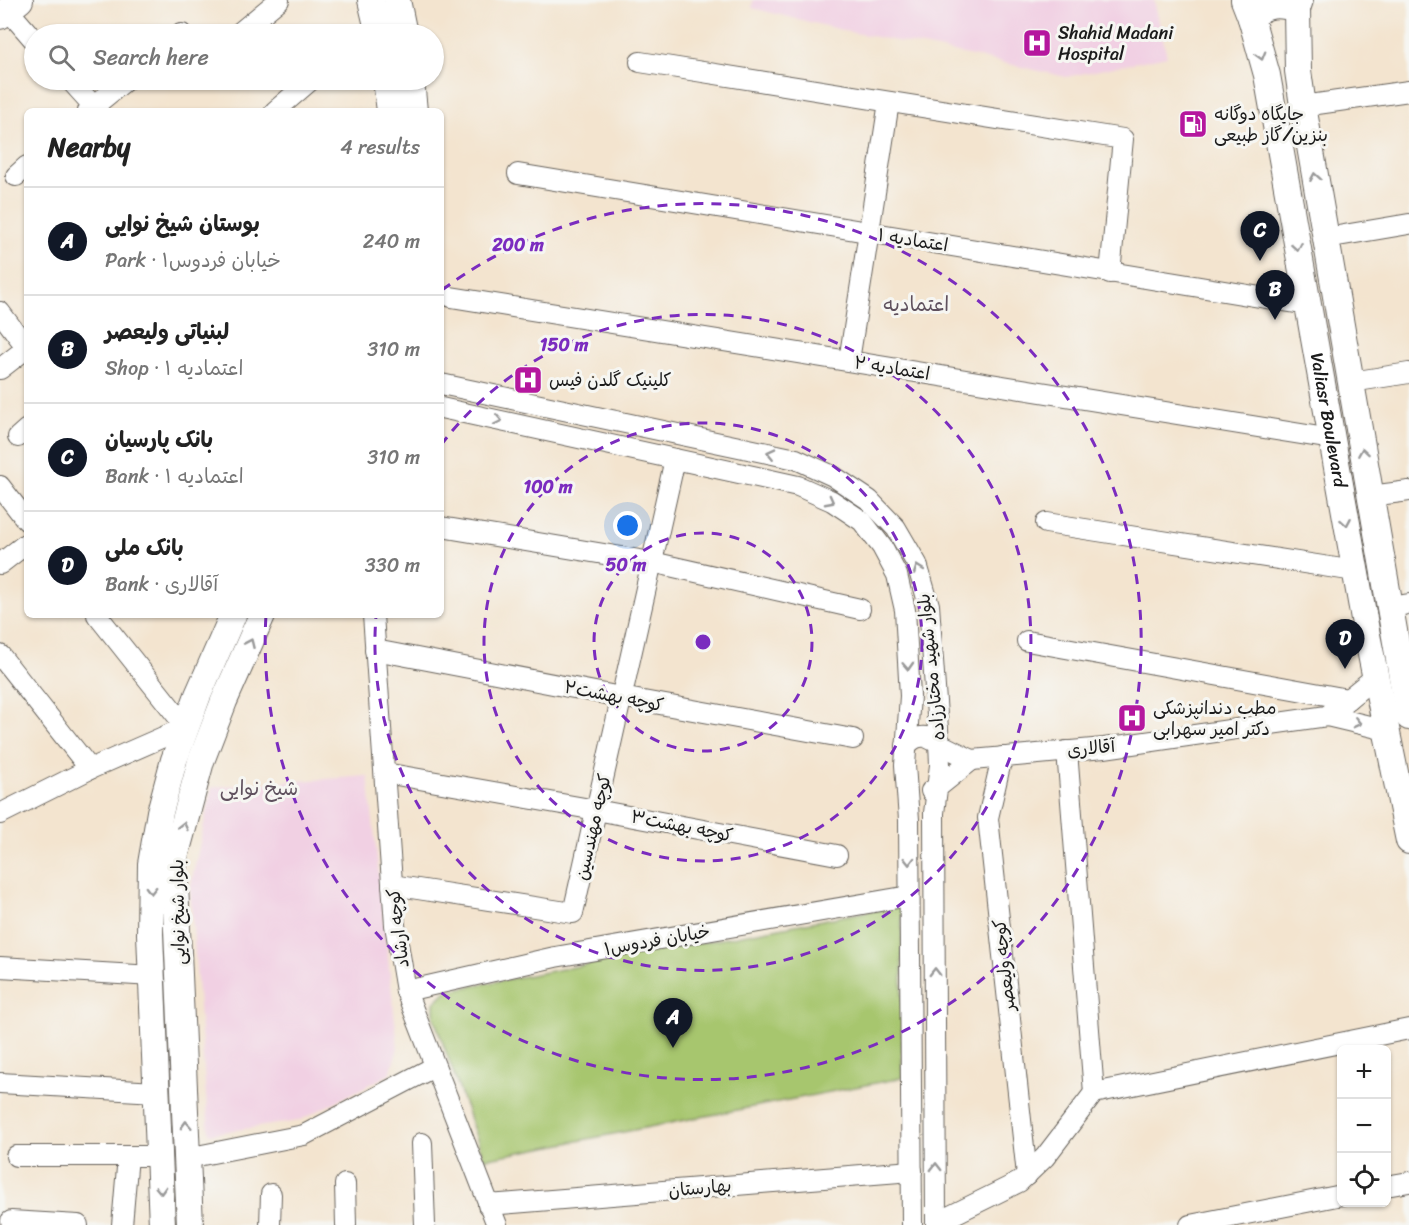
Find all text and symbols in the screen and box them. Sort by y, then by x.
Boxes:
place label: Shahid Madani Hospital [1058,17,1174,70]
search box [24,24,444,90]
hospital icon: Shahid Madani Hospital [1021,27,1053,59]
text: Search here [93,38,209,77]
icon: search [45,41,78,74]
one-way arrow [1254,51,1267,61]
place label: جایگاه دوگانه بنزین/گاز طبیعی [1214,98,1328,151]
fuel station icon: جایگاه دوگانه بنزین/گاز طبیعی [1177,108,1209,140]
text: Nearby [48,124,130,170]
text: 4 results [340,130,420,165]
one-way arrow [1309,173,1322,183]
text: بوستان شیخ نوایی [105,204,260,243]
pin: C [1240,212,1280,261]
street label: اعتمادیه ۱ [875,219,951,261]
text: A [61,224,74,259]
text: 240 m [363,224,420,259]
text: 200 m [491,229,544,261]
text: Park · خیابان فردوس۱ [105,243,281,278]
one-way arrow [1291,243,1303,252]
pin: B [1256,270,1294,320]
district label: اعتمادیه [883,287,949,322]
text: لبنیاتی ولیعصر [105,312,229,351]
text: 150 m [540,329,588,361]
text: B [61,332,74,367]
text: 310 m [367,332,420,367]
street label: اعتمادیه ۲ [852,346,932,390]
street label: Valiasr Boulevard [1301,350,1357,491]
text: Shop · اعتمادیه ۱ [105,351,243,386]
hospital icon: کلینیک گلدن فیس [512,364,544,396]
place label: کلینیک گلدن فیس [549,364,672,396]
one-way arrow [493,413,503,426]
text: بانک پارسیان [105,420,213,459]
text: C [61,440,74,475]
text: 310 m [367,440,420,475]
one-way arrow [766,447,776,460]
one-way arrow [1357,448,1370,458]
text: Bank · اعتمادیه ۱ [105,459,244,494]
text: 100 m [524,471,573,503]
one-way arrow [823,494,834,505]
your location [613,511,642,540]
one-way arrow [1340,517,1352,527]
text: بانک ملی [105,528,184,567]
text: D [62,548,73,583]
text: 330 m [365,548,420,583]
text: 50 m [606,549,647,581]
one-way arrow [912,564,925,575]
text: Bank · آقالاری [105,567,218,602]
street label: بلوار شهید مختارزاده [907,592,955,742]
pin: D [1326,620,1364,669]
centre of rings [693,632,713,652]
one-way arrow [242,639,254,650]
one-way arrow [902,662,915,671]
street label: کوچه بهشت۲ [561,671,667,721]
place label: مطب دندانپزشکی دکتر امیر سهرابی [1153,692,1276,745]
hospital icon: مطب دندانپزشکی دکتر امیر سهرابی [1116,702,1148,734]
one-way arrow [1351,715,1361,728]
street label: آقالاری [1065,729,1118,766]
street label: کوچه مهندسین [565,770,621,883]
district label: شیخ نوایی [220,771,298,806]
street label: کوچه بهشت۳ [628,800,736,852]
one-way arrow [175,821,188,831]
one-way arrow [903,857,915,866]
street label: بلوار شیخ نوایی [161,859,195,965]
one-way arrow [145,886,157,895]
street label: کوچه ارشاد [377,886,419,970]
street label: خیابان فردوس۱ [601,915,713,965]
street label: کوچه ولیعصر [983,917,1025,1014]
one-way arrow [929,967,941,976]
pin: A [654,998,692,1048]
map controls [1337,1045,1391,1207]
button: + [1337,1045,1391,1099]
button: − [1337,1099,1391,1153]
one-way arrow [180,1120,193,1129]
button: locate [1337,1153,1391,1207]
one-way arrow [930,1162,942,1171]
street label: بهارستان [667,1169,733,1207]
one-way arrow [155,1185,168,1194]

